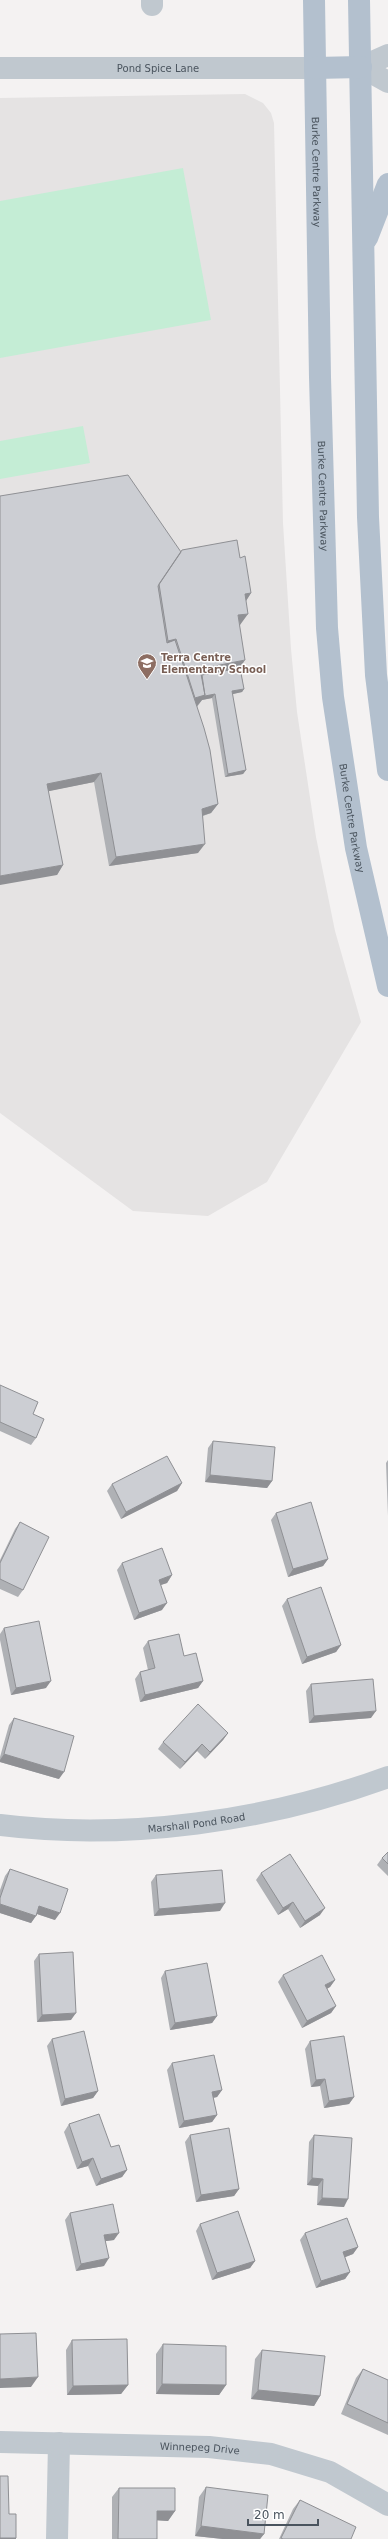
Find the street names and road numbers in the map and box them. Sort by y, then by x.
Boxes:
street label: Pond Spice Lane [117,63,199,74]
street label: Burke Centre Parkway [310,117,323,227]
street label: Burke Centre Parkway [316,440,330,551]
street label: Burke Centre Parkway [337,763,367,874]
street label: Marshall Pond Road [147,1811,246,1834]
street label: Winnepeg Drive [160,2441,240,2456]

